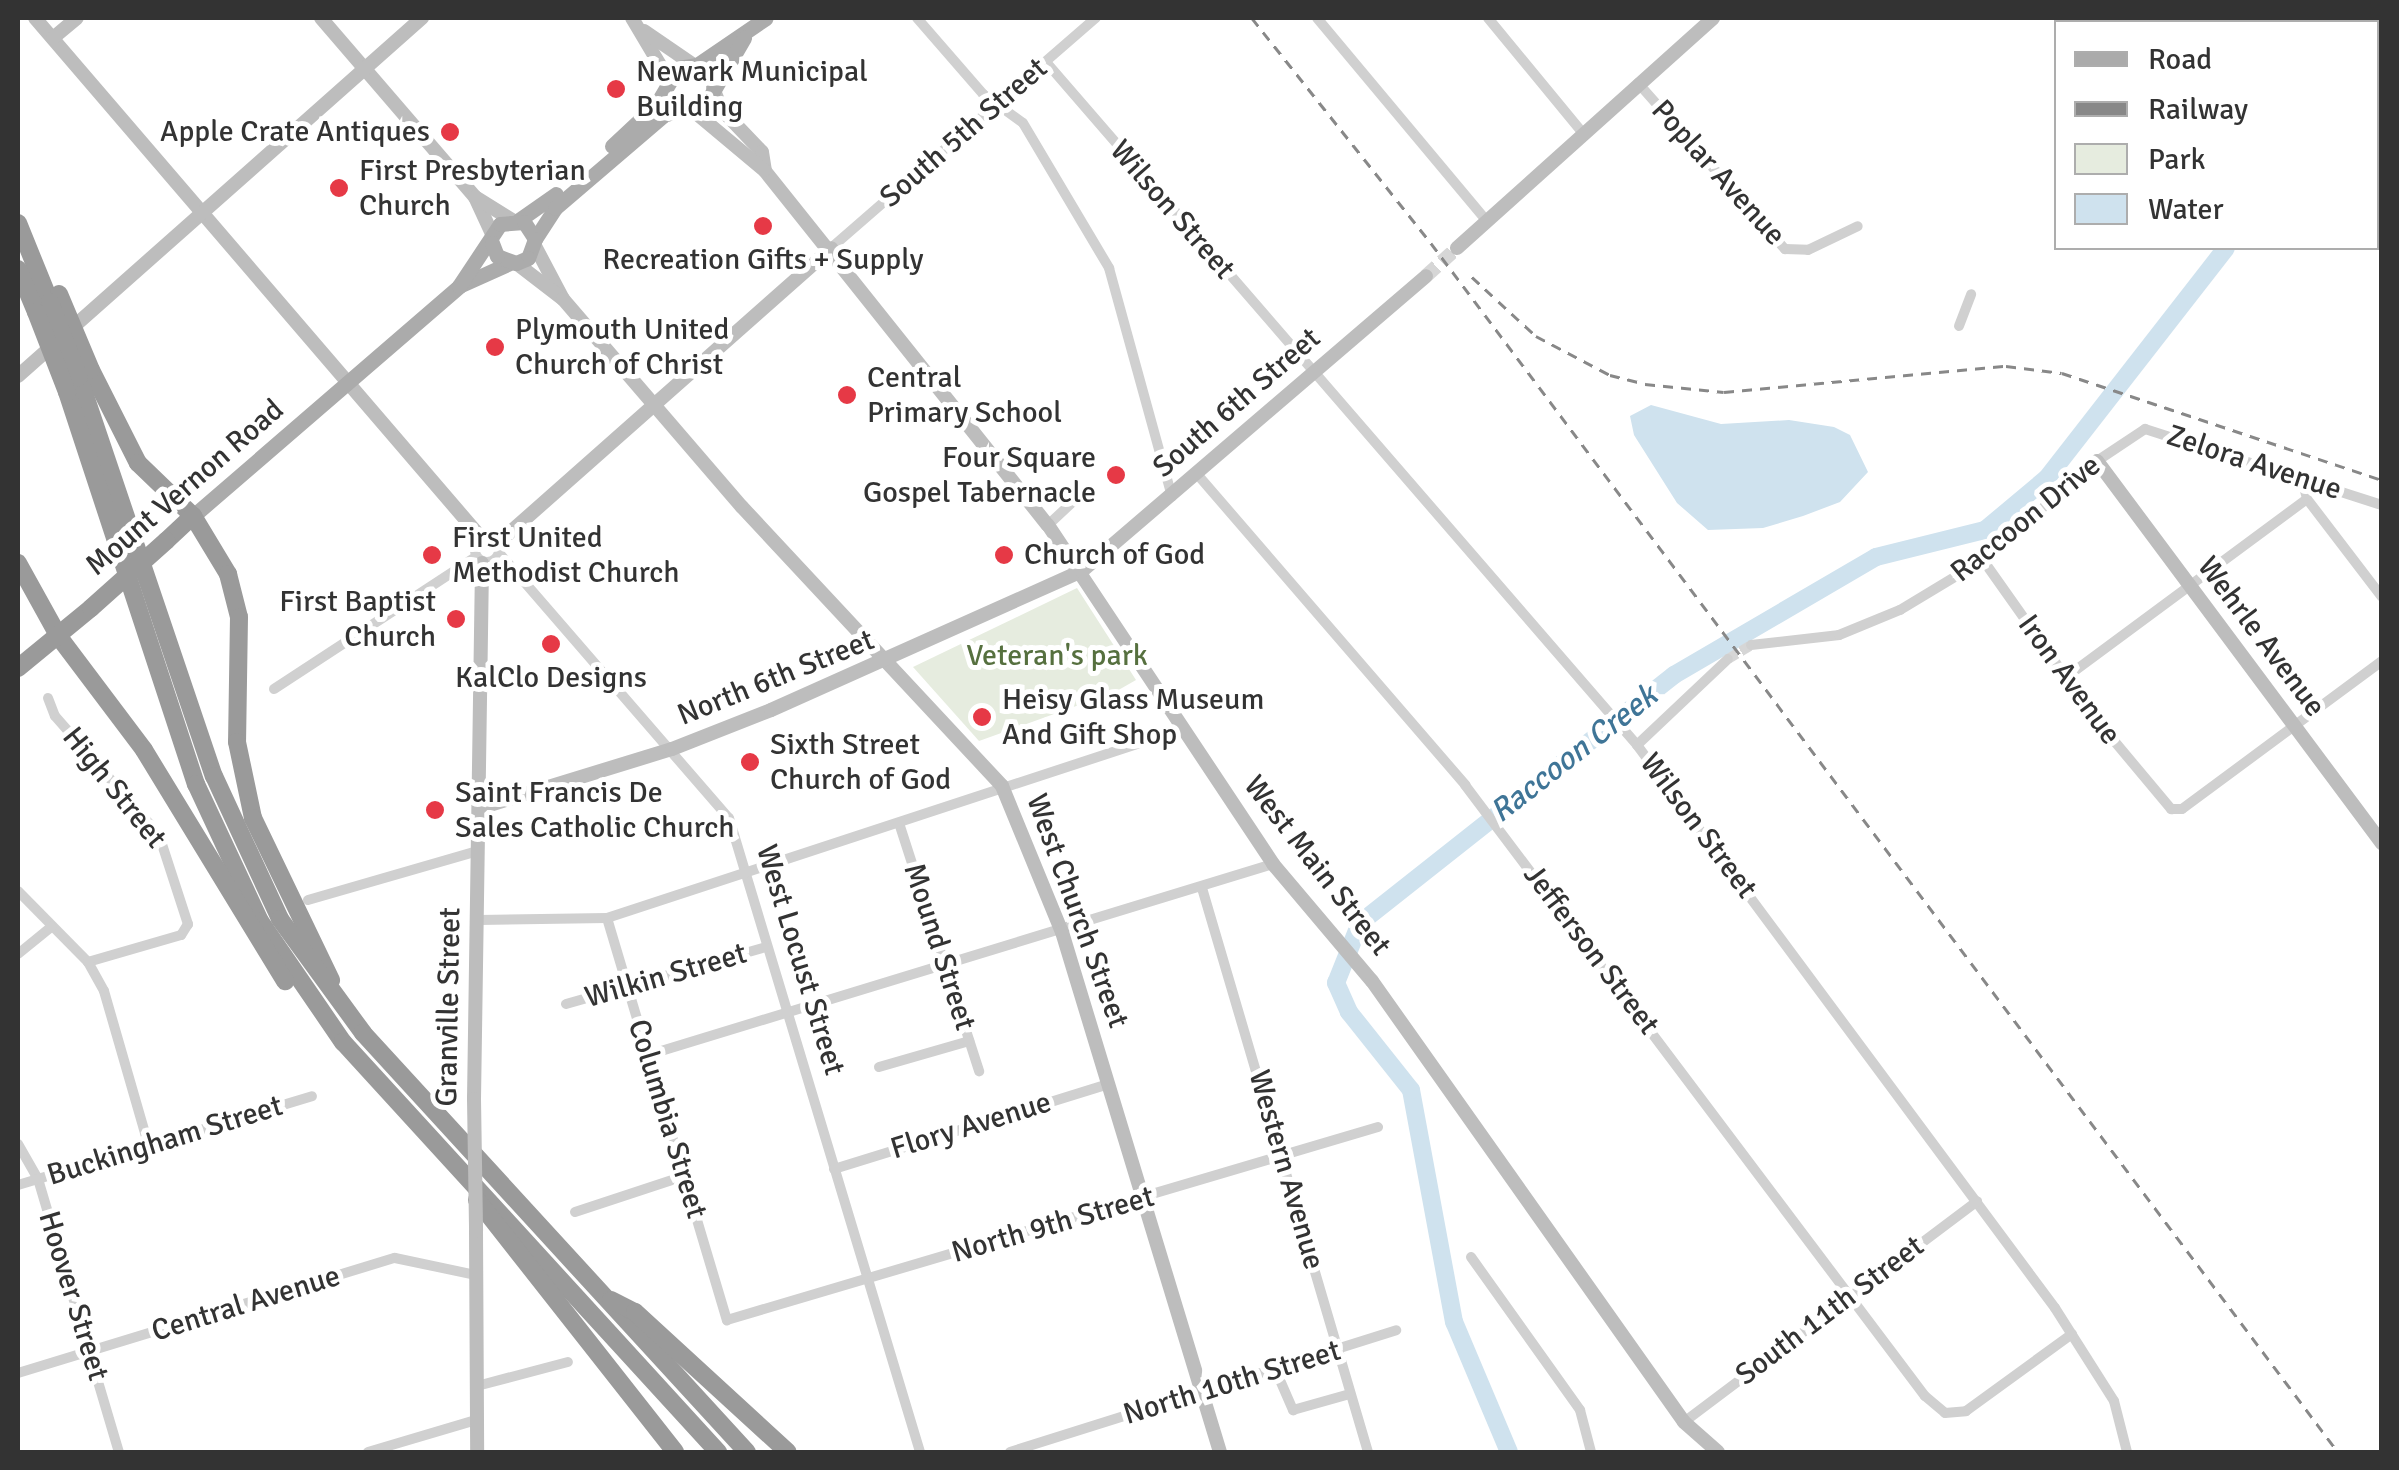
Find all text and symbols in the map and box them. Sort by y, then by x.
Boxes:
legend [2054,20,2379,250]
text: Road [2148,41,2212,78]
street label: South 5th Street [873,51,1055,215]
place label: Newark Municipal Building [636,54,868,124]
marker: Newark Municipal Building [605,78,627,100]
text: Railway [2148,91,2248,128]
street label: Poplar Avenue [1643,93,1793,253]
place label: Apple Crate Antiques [160,114,430,150]
marker: Apple Crate Antiques [439,121,461,143]
street label: Wilson Street [1102,133,1242,287]
text: Park [2148,141,2206,178]
place label: First Presbyterian Church [359,153,586,224]
marker: First Presbyterian Church [328,177,350,199]
text: Water [2148,191,2224,228]
marker: Recreation Gifts + Supply [752,215,774,237]
place label: Recreation Gifts + Supply [602,242,924,278]
place label: Plymouth United Church of Christ [515,312,729,382]
street label: South 6th Street [1146,321,1328,485]
marker: Plymouth United Church of Christ [484,336,506,358]
place label: Central Primary School [867,360,1062,430]
marker: Central Primary School [836,384,858,406]
street label: Mount Vernon Road [79,392,291,584]
street label: Zelora Avenue [2162,418,2346,508]
place label: Four Square Gospel Tabernacle [863,440,1096,510]
street label: Raccoon Drive [1944,448,2108,590]
marker: Four Square Gospel Tabernacle [1105,464,1127,486]
place label: First United Methodist Church [452,520,680,590]
place label: Church of God [1024,537,1205,573]
marker: First United Methodist Church [421,544,443,566]
marker: Church of God [993,544,1015,566]
street label: Wehrle Avenue [2189,550,2333,724]
place label: First Baptist Church [279,584,436,654]
marker: First Baptist Church [445,608,467,630]
street label: Iron Avenue [2010,608,2128,752]
street label: North 6th Street [672,622,880,734]
marker: KalClo Designs [540,633,562,655]
park label: Veteran's park [966,638,1148,674]
place label: KalClo Designs [455,660,647,696]
water label: Raccoon Creek [1483,677,1665,831]
place label: Heisy Glass Museum And Gift Shop [1002,682,1264,752]
marker: Heisy Glass Museum And Gift Shop [971,706,993,728]
street label: High Street [54,720,174,856]
place label: Sixth Street Church of God [770,727,951,798]
street label: Wilson Street [1632,746,1764,906]
marker: Sixth Street Church of God [739,751,761,773]
street label: West Main Street [1236,769,1398,963]
place label: Saint Francis De Sales Catholic Church [455,775,735,846]
street label: West Church Street [1018,789,1136,1033]
marker: Saint Francis De Sales Catholic Church [424,799,446,821]
street label: West Locust Street [748,840,852,1080]
street label: Jefferson Street [1515,858,1667,1042]
street label: Mound Street [895,859,983,1035]
street label: Granville Street [429,907,469,1107]
street label: Wilkin Street [581,936,751,1016]
street label: Columbia Street [620,1015,714,1223]
street label: Western Avenue [1240,1066,1332,1274]
street label: Flory Avenue [886,1085,1056,1167]
street label: Buckingham Street [43,1088,287,1194]
street label: North 9th Street [948,1179,1158,1271]
street label: Hoover Street [30,1207,116,1385]
street label: South 11th Street [1729,1229,1931,1393]
street label: Central Avenue [147,1258,345,1350]
street label: North 10th Street [1119,1333,1345,1433]

